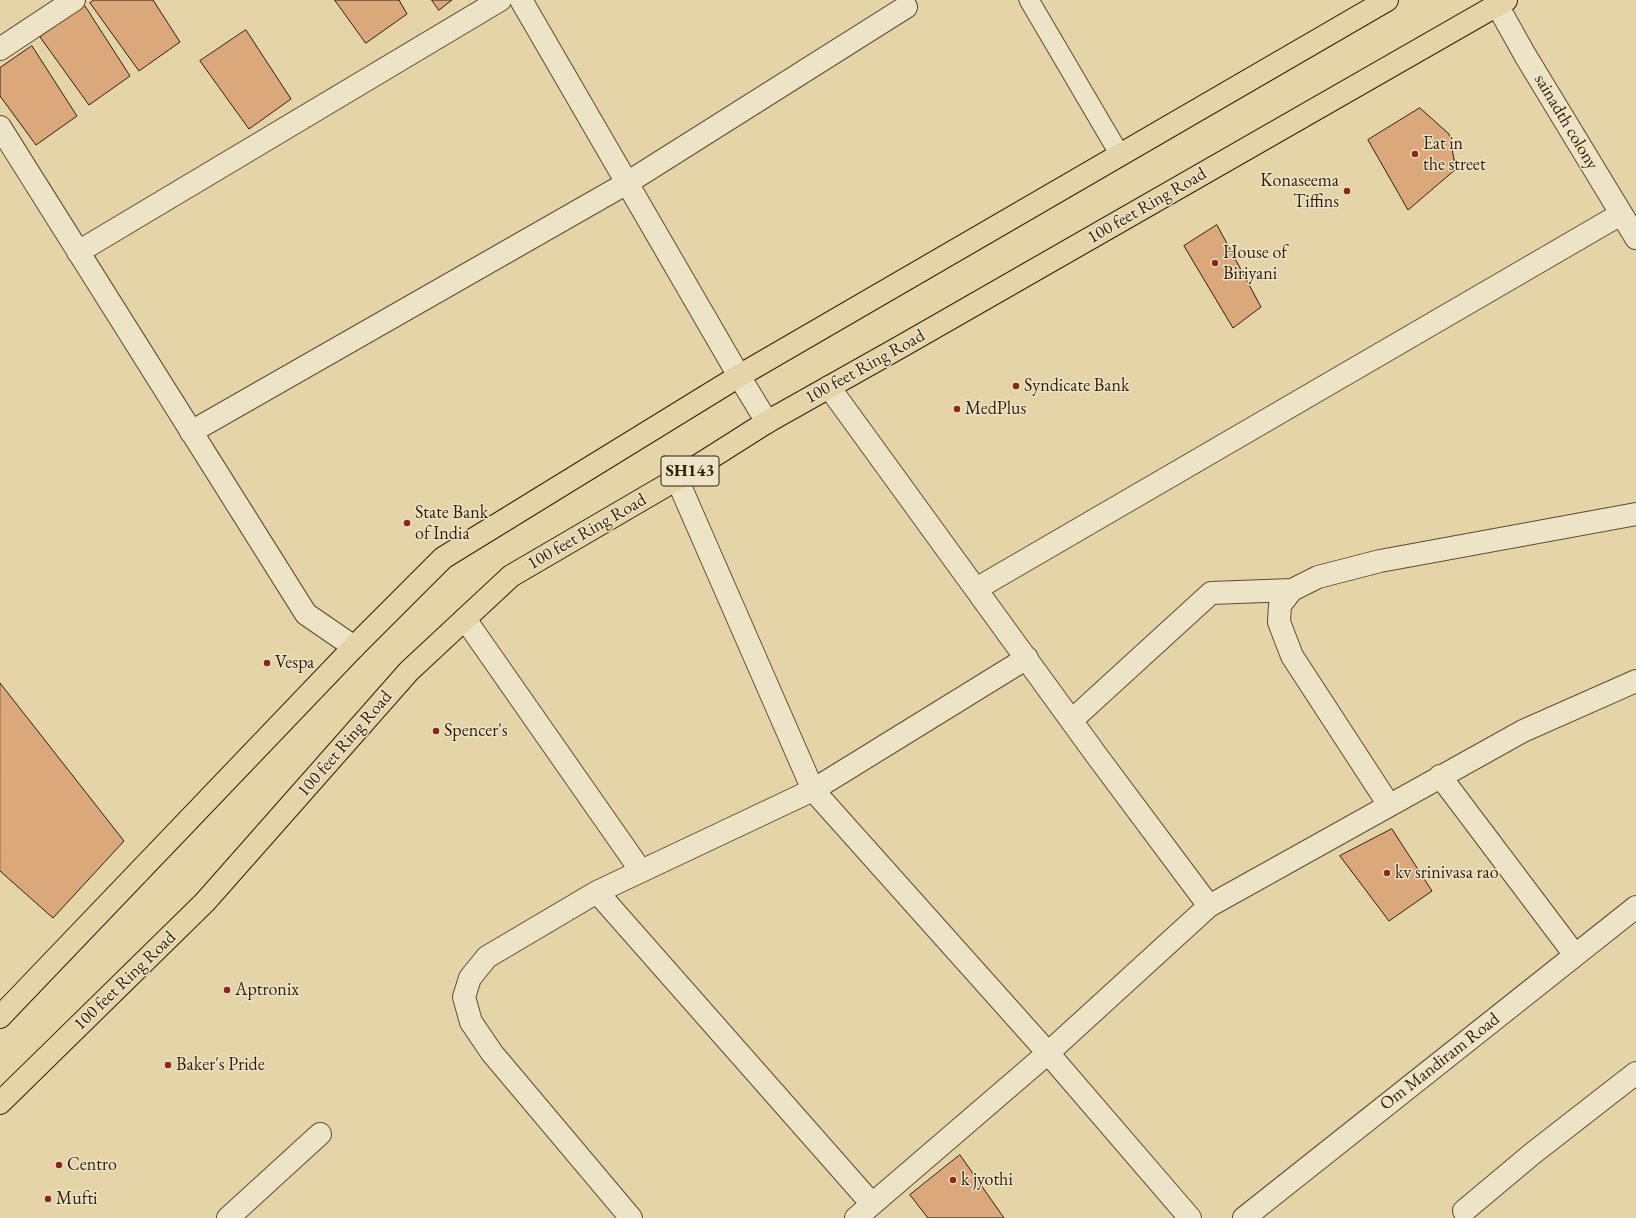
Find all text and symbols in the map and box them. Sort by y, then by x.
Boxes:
street label: sainadth colony [1529,70,1603,174]
place label: Eat in the street [1423,133,1486,176]
marker: Eat in the street [1410,149,1420,159]
street label: 100 feet Ring Road [1084,163,1210,249]
place label: Konaseema Tiffins [1260,170,1339,212]
marker: Konaseema Tiffins [1342,186,1352,196]
place label: House of Biriyani [1223,242,1287,284]
marker: House of Biriyani [1210,258,1220,268]
street label: 100 feet Ring Road [801,325,929,409]
place label: Syndicate Bank [1024,375,1129,397]
marker: Syndicate Bank [1011,381,1021,391]
place label: MedPlus [965,398,1026,420]
marker: MedPlus [952,404,962,414]
road number: SH143 [661,456,719,486]
street label: 100 feet Ring Road [524,489,650,575]
place label: State Bank of India [415,502,488,544]
marker: State Bank of India [402,518,412,528]
place label: Vespa [275,652,314,674]
marker: Vespa [262,658,272,668]
street label: 100 feet Ring Road [293,686,397,802]
place label: Spencer's [444,720,508,742]
marker: Spencer's [431,726,441,736]
place label: kv srinivasa rao [1395,862,1499,884]
marker: kv srinivasa rao [1382,868,1392,878]
street label: 100 feet Ring Road [69,927,181,1035]
place label: Aptronix [235,979,299,1001]
marker: Aptronix [222,985,232,995]
street label: Om Mandiram Road [1376,1009,1504,1115]
place label: Baker's Pride [176,1054,265,1076]
marker: Baker's Pride [163,1060,173,1070]
place label: Centro [67,1154,117,1176]
marker: Centro [54,1160,64,1170]
place label: k jyothi [961,1169,1013,1191]
marker: k jyothi [948,1175,958,1185]
place label: Mufti [56,1188,97,1210]
marker: Mufti [43,1194,53,1204]

